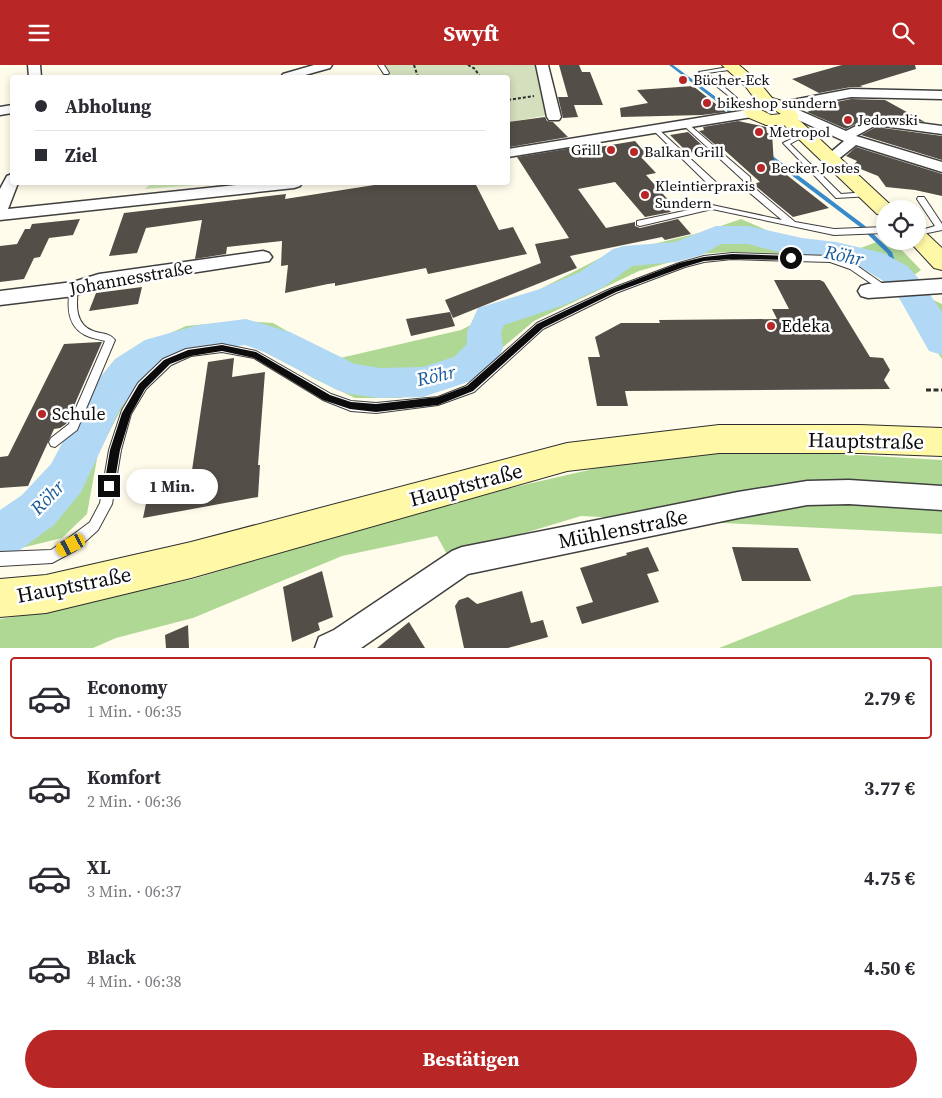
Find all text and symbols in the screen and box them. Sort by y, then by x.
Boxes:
text: Swyft [443,18,499,48]
icon: menu [25,19,53,47]
icon: search [889,19,917,47]
place label: Bücher-Eck [693,69,770,90]
marker: Bücher-Eck [677,74,689,86]
place label: bikeshop sundern [717,92,837,113]
text: Abholung [65,93,151,119]
marker: bikeshop sundern [701,97,713,109]
place label: Jedowski [857,109,918,130]
marker: Jedowski [842,114,854,126]
place label: Metropol [769,121,831,142]
marker: Metropol [753,126,765,138]
place label: Grill [571,139,602,160]
place label: Balkan Grill [644,141,724,162]
text: Ziel [65,142,97,168]
marker: Grill [605,144,617,156]
marker: Balkan Grill [628,146,640,158]
place label: Becker Jostes [771,157,860,178]
marker: Becker Jostes [755,162,767,174]
place label: Kleintierpraxis Sundern [655,175,755,213]
marker: Kleintierpraxis Sundern [639,189,651,201]
map controls [876,200,926,250]
button: locate [876,200,926,250]
water label: Röhr [821,238,867,272]
route start [780,247,802,269]
street label: Johannesstraße [66,254,195,301]
place label: Edeka [781,313,831,338]
marker: Edeka [765,320,777,332]
water label: Röhr [413,358,459,392]
place label: Schule [52,401,106,426]
marker: Schule [36,408,48,420]
street label: Hauptstraße [808,425,924,456]
street label: Hauptstraße [406,455,526,514]
callout: 1 Min. [126,469,219,503]
water label: Röhr [23,473,71,521]
route end [98,475,120,497]
text: 1 Min. [149,475,195,497]
street label: Mühlenstraße [556,502,690,555]
car [54,532,87,558]
street label: Hauptstraße [14,559,134,610]
text: Economy [87,674,168,700]
icon: car [27,676,72,721]
text: 2.79 € [864,685,915,711]
text: 1 Min. · 06:35 [87,700,181,722]
text: Komfort [87,764,161,790]
icon: car [27,766,72,811]
text: 3.77 € [864,775,915,801]
text: 2 Min. · 06:36 [87,790,181,812]
text: XL [87,854,110,880]
icon: car [27,856,72,901]
text: 4.75 € [864,865,915,891]
text: 3 Min. · 06:37 [87,880,181,902]
text: Black [87,944,136,970]
icon: car [27,946,72,991]
text: 4.50 € [864,955,915,981]
text: 4 Min. · 06:38 [87,970,181,992]
button: Bestätigen [25,1030,917,1088]

